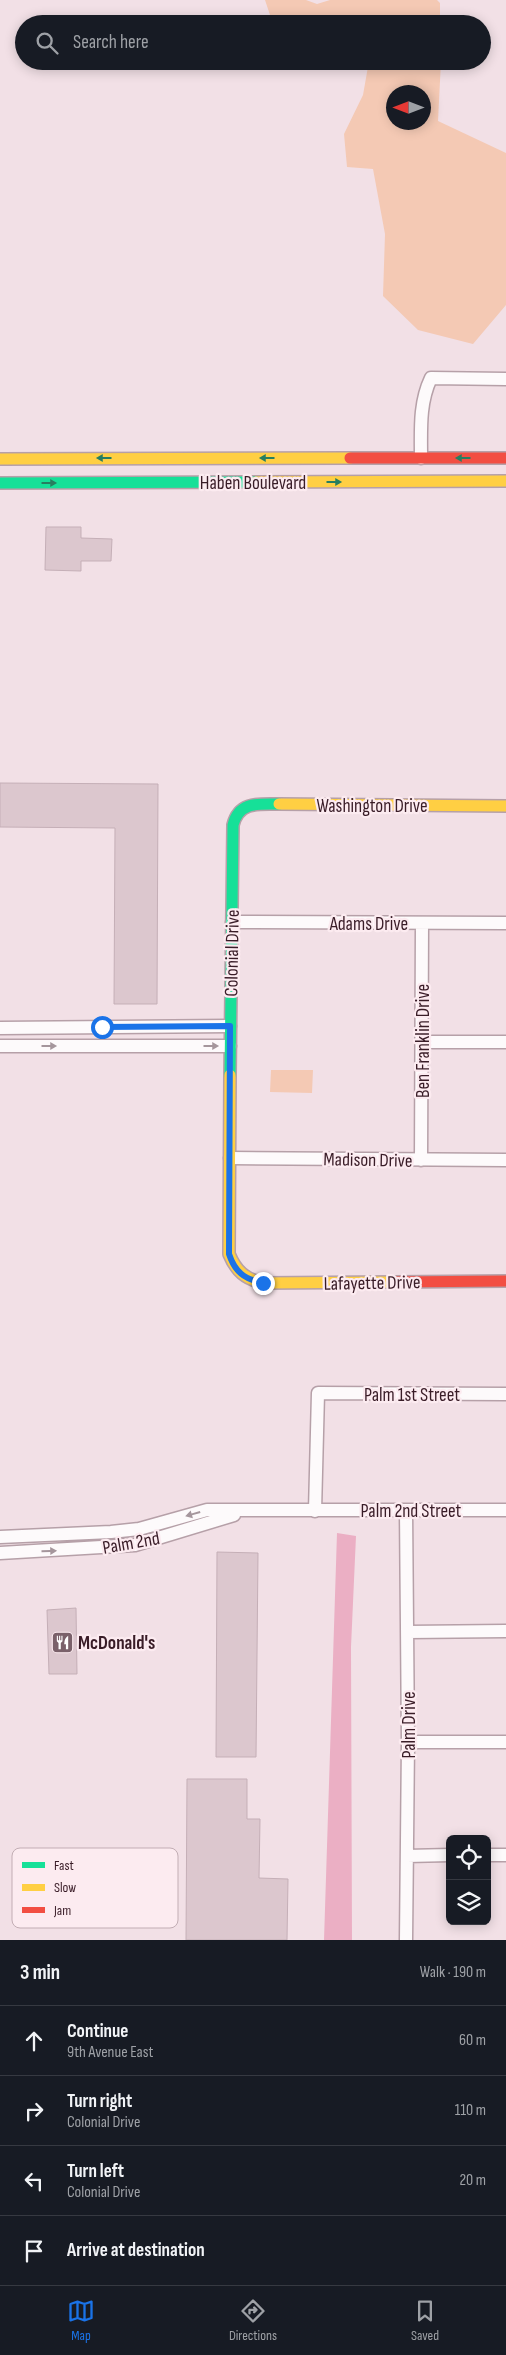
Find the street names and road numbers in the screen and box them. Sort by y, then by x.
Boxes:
street label: Haben Boulevard [200,472,306,495]
street label: Washington Drive [316,795,428,818]
street label: Colonial Drive [220,909,245,997]
street label: Adams Drive [329,913,408,936]
street label: Ben Franklin Drive [412,984,435,1098]
street label: Madison Drive [323,1148,413,1173]
street label: Lafayette Drive [323,1271,421,1296]
street label: Palm 1st Street [364,1384,460,1407]
street label: Palm 2nd Street [361,1500,462,1523]
street label: Palm 2nd [101,1527,162,1560]
street label: Palm Drive [398,1691,421,1759]

